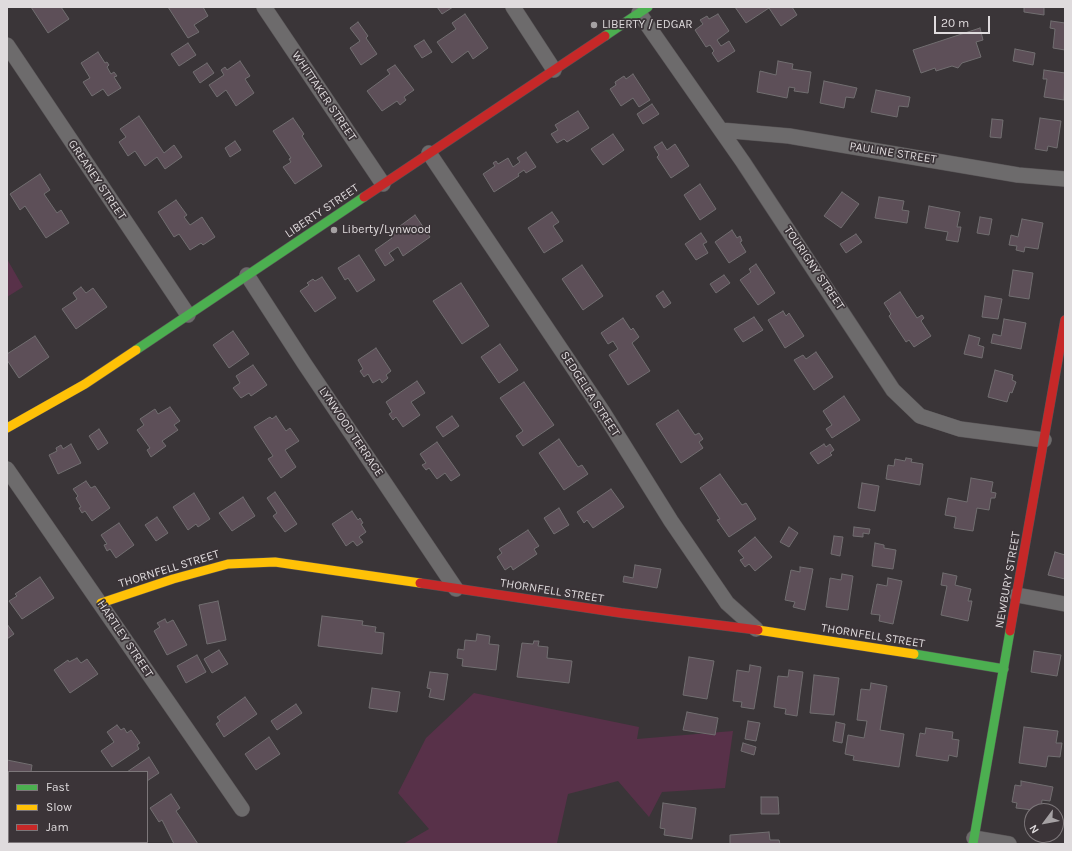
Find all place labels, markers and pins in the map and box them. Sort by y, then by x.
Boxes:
place label: LIBERTY / EDGAR [602,18,693,32]
marker: LIBERTY / EDGAR [589,20,599,30]
place label: Liberty/Lynwood [342,223,431,237]
marker: Liberty/Lynwood [329,225,339,235]

